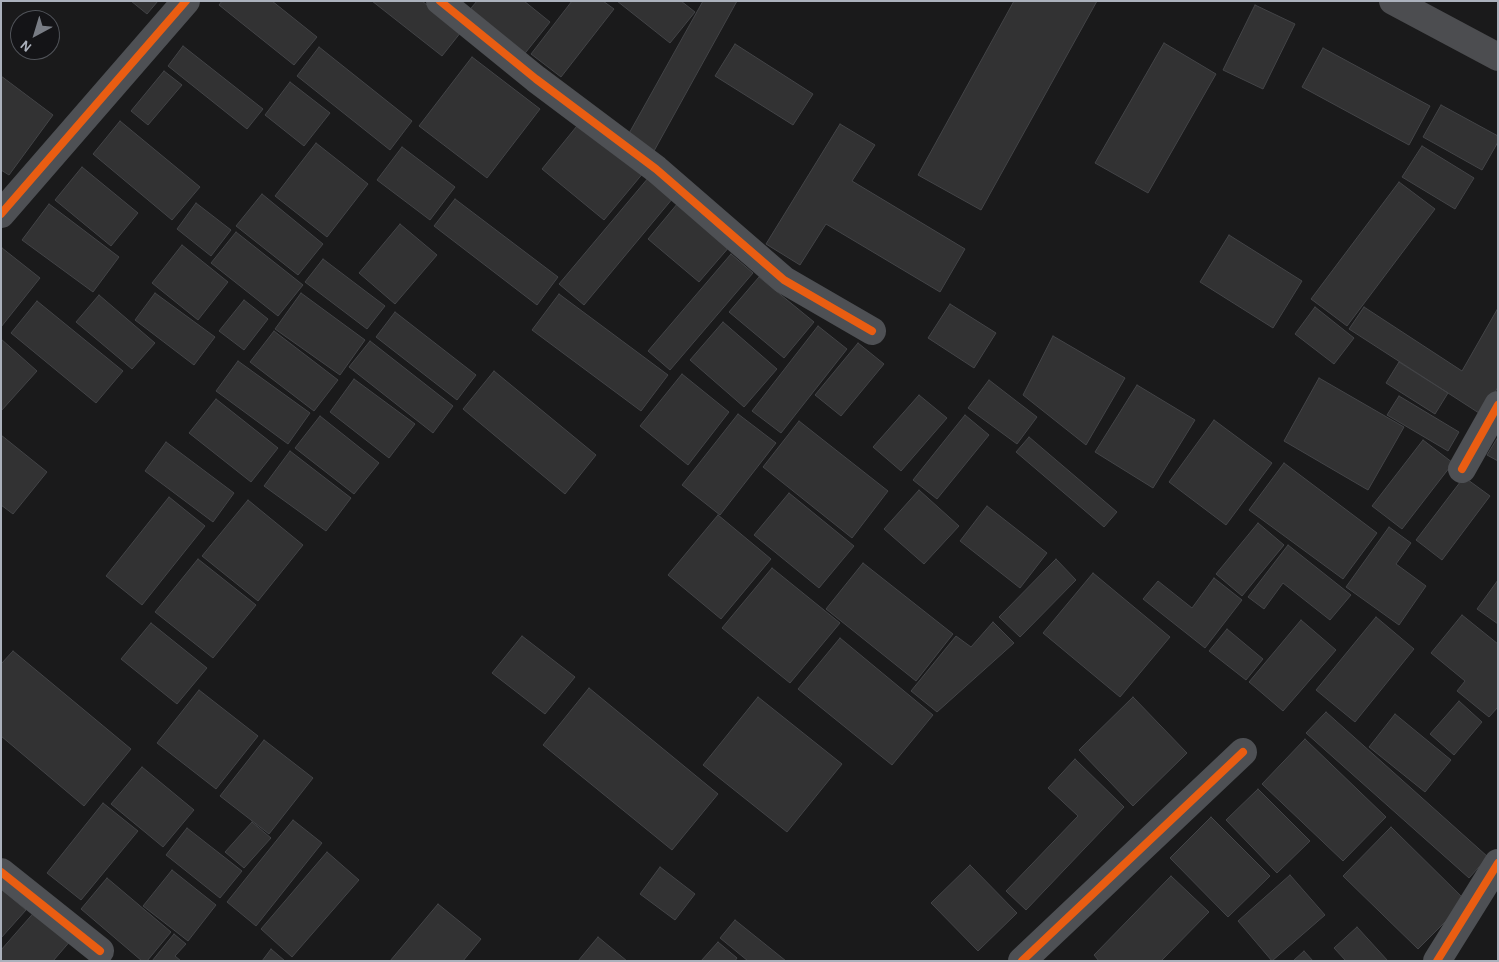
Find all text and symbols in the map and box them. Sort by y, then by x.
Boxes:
north arrow [10,10,60,60]
text: N [18,37,34,54]

